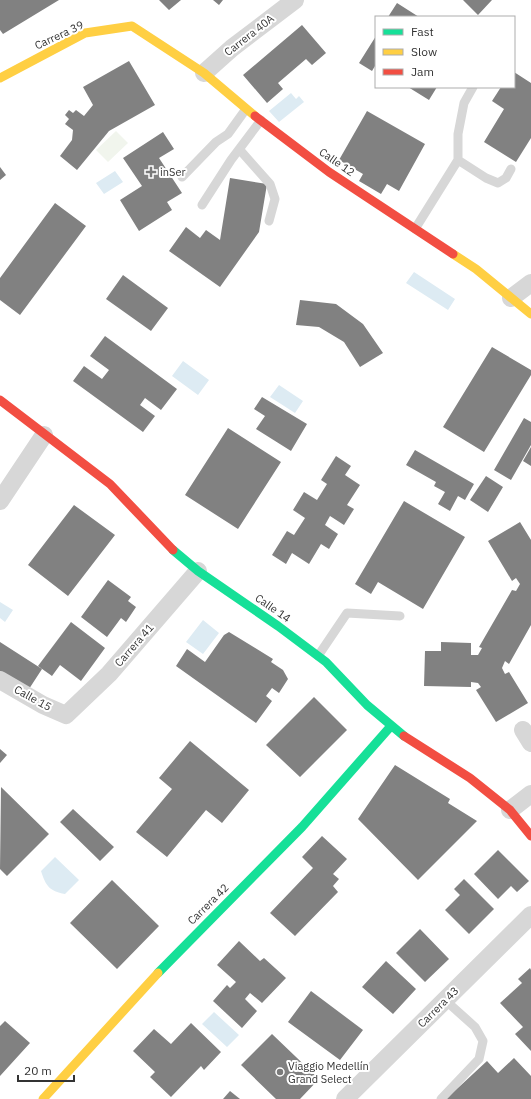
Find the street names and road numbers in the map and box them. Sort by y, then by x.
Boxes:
street label: Carrera 40A [221,11,277,59]
street label: Carrera 39 [32,18,86,52]
street label: Calle 12 [316,145,358,179]
street label: Calle 14 [252,591,294,626]
street label: Carrera 41 [112,620,157,669]
street label: Calle 15 [12,682,54,714]
street label: Carrera 42 [185,881,231,927]
street label: Carrera 43 [415,984,461,1030]

